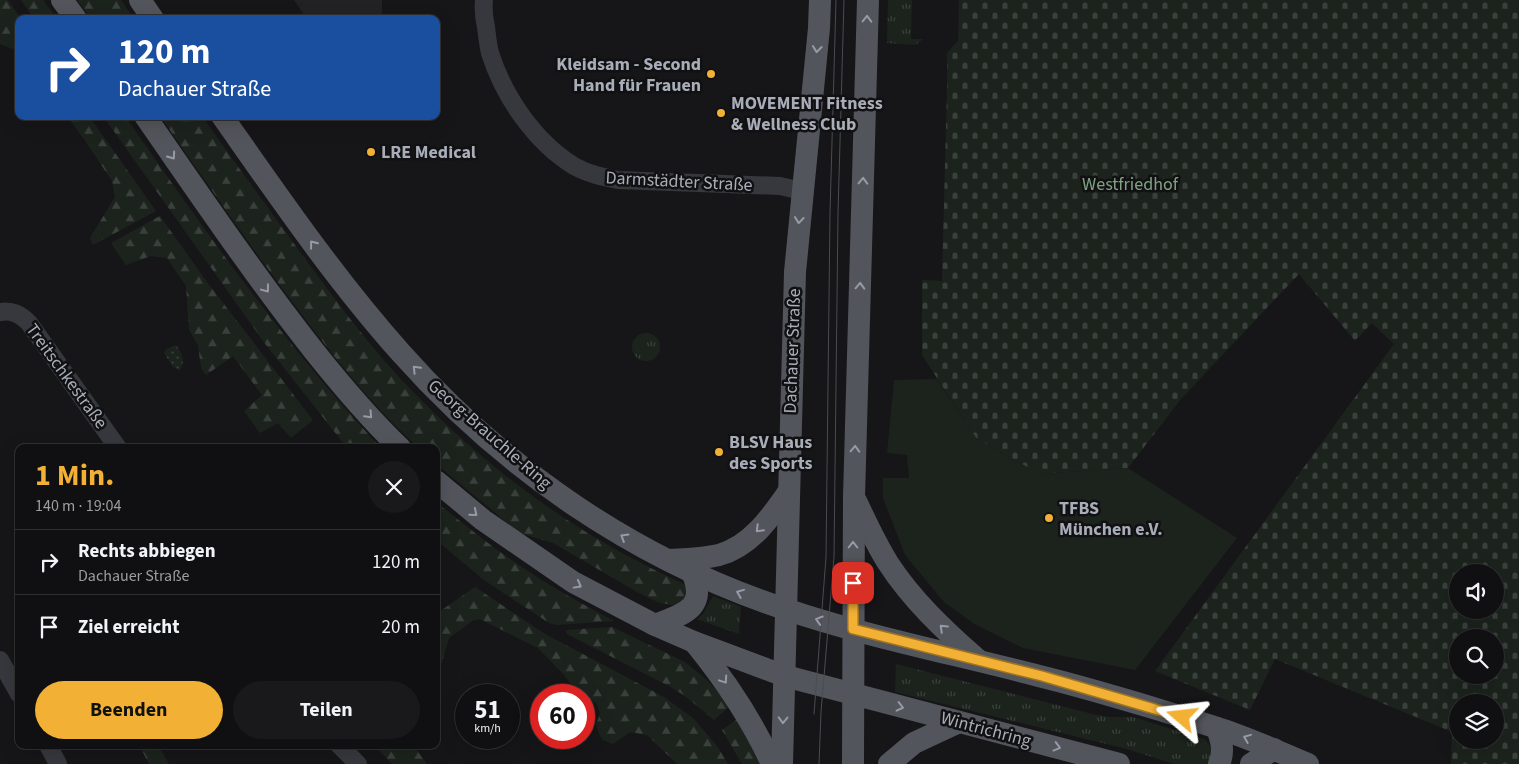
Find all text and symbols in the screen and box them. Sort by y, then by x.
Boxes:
one-way arrow [862,14,872,22]
text: 120 m [118,27,210,77]
icon: right [35,35,100,100]
one-way arrow [812,45,823,53]
place label: Kleidsam - Second Hand für Frauen [556,52,701,98]
marker: Kleidsam - Second Hand für Frauen [705,68,717,80]
text: Dachauer Straße [118,73,271,105]
place label: MOVEMENT Fitness & Wellness Club [731,91,883,137]
marker: MOVEMENT Fitness & Wellness Club [715,107,727,119]
place label: LRE Medical [381,140,476,165]
marker: LRE Medical [365,146,377,158]
one-way arrow [166,150,175,160]
street label: Darmstädter Straße [605,165,753,198]
park label: Westfriedhof [1082,172,1179,197]
one-way arrow [858,177,868,184]
one-way arrow [794,216,805,224]
one-way arrow [311,241,319,250]
one-way arrow [854,282,865,290]
one-way arrow [260,283,269,293]
street label: Dachauer Straße [778,288,807,414]
street label: Treitschkestraße [20,319,113,434]
one-way arrow [413,366,422,375]
street label: Georg-Brauchle-Ring [422,374,557,495]
one-way arrow [363,409,372,418]
place label: BLSV Haus des Sports [729,430,812,476]
one-way arrow [850,444,860,452]
marker: BLSV Haus des Sports [713,446,725,458]
text: 1 Min. [35,454,114,497]
button: close [368,461,420,513]
text: 140 m · 19:04 [35,495,122,517]
place label: TFBS München e.V. [1059,496,1163,542]
one-way arrow [468,507,477,516]
marker: TFBS München e.V. [1043,512,1055,524]
one-way arrow [756,523,765,532]
one-way arrow [620,533,629,543]
text: Rechts abbiegen [78,538,216,565]
one-way arrow [848,541,858,549]
icon: right [35,548,63,576]
text: 120 m [372,549,420,576]
pin [832,562,874,604]
map controls [1449,564,1504,749]
button: sound [1449,564,1504,619]
text: Dachauer Straße [78,565,189,587]
icon: arrive [839,569,867,597]
one-way arrow [572,578,581,588]
one-way arrow [736,589,745,599]
icon: arrive [35,613,63,641]
text: Ziel erreicht [78,614,179,641]
text: 20 m [382,614,420,641]
one-way arrow [816,615,824,625]
one-way arrow [940,625,949,634]
button: search [1449,629,1504,684]
one-way arrow [718,675,727,684]
button: Beenden [35,681,223,739]
button: Teilen [233,681,420,739]
speed limit sign: 60 [530,684,595,749]
position arrow [1155,690,1207,742]
text: 51 [474,692,501,728]
button: layers [1449,694,1504,749]
one-way arrow [896,701,904,711]
street label: Wintrichring [938,705,1034,754]
one-way arrow [778,716,788,724]
text: km/h [474,720,501,737]
one-way arrow [1243,734,1252,745]
one-way arrow [1053,741,1062,752]

